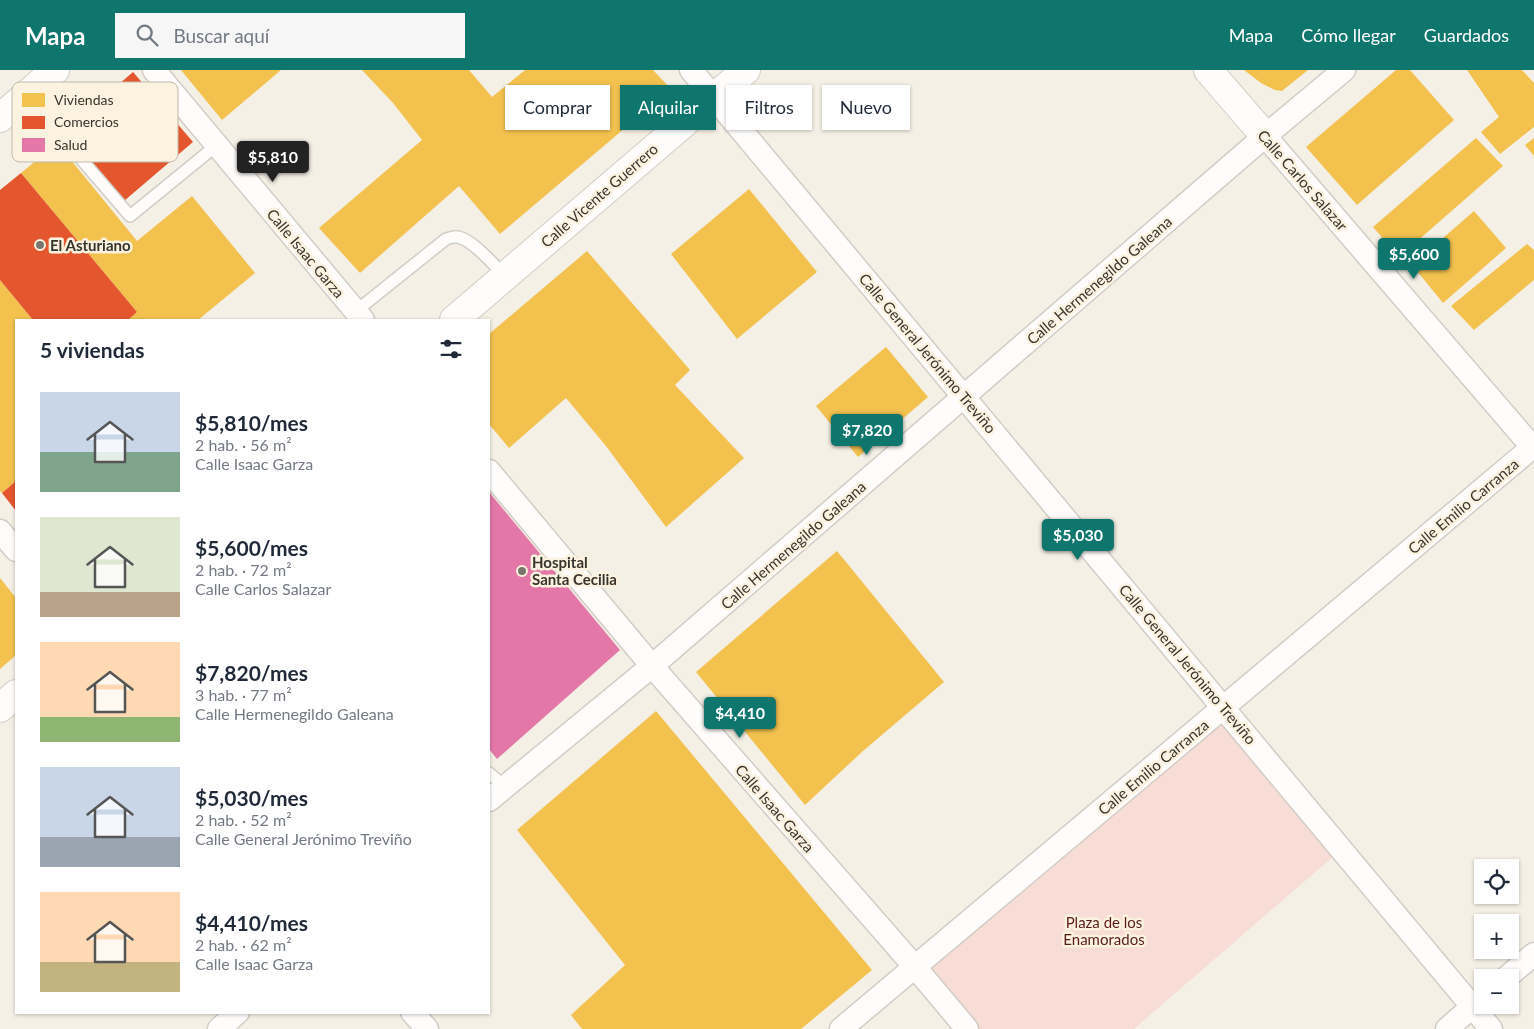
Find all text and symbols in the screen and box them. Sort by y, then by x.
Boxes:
search box [115,13,465,58]
text: Mapa [25,21,85,50]
icon: search [133,21,161,49]
text: Buscar aquí [173,24,269,47]
text: Mapa [1229,24,1273,46]
text: Cómo llegar [1301,24,1396,46]
text: Guardados [1424,24,1509,46]
legend [12,82,178,162]
chip: Comprar [505,85,610,130]
chip: Alquilar [620,85,716,130]
chip: Filtros [726,85,812,130]
chip: Nuevo [822,85,910,130]
text: Viviendas [54,91,114,108]
text: Comercios [54,113,119,130]
street label: Calle Carlos Salazar [1254,126,1352,235]
text: Salud [54,136,87,153]
street label: Calle Vicente Guerrero [537,139,661,251]
pin: $5,810 [232,140,314,183]
text: $5,810 [248,147,298,166]
street label: Calle Isaac Garza [264,205,348,301]
street label: Calle Hermenegildo Galeana [1023,212,1175,348]
place label: El Asturiano [50,236,131,254]
pin: $5,600 [1373,238,1455,280]
marker: El Asturiano [34,239,46,251]
text: $5,600 [1389,244,1439,263]
street label: Calle General Jerónimo Treviño [856,269,1000,437]
icon: filters [437,335,465,363]
text: 5 viviendas [40,337,145,362]
text: $5,810/mes [195,410,308,435]
icon: home [80,412,140,472]
pin: $7,820 [826,414,908,456]
text: $7,820 [842,420,892,439]
text: 2 hab. · 56 m² [195,435,292,454]
text: Calle Isaac Garza [195,454,313,473]
street label: Calle Emilio Carranza [1404,455,1522,557]
street label: Calle Hermenegildo Galeana [717,477,869,613]
pin: $5,030 [1037,518,1119,561]
text: $5,030 [1053,525,1103,544]
text: $5,600/mes [195,535,308,560]
icon: home [80,537,140,597]
place label: Hospital Santa Cecilia [532,553,617,588]
text: 2 hab. · 72 m² [195,560,292,579]
marker: Hospital Santa Cecilia [516,565,528,577]
text: Calle Carlos Salazar [195,579,331,598]
street label: Calle General Jerónimo Treviño [1116,580,1260,748]
text: $7,820/mes [195,660,308,685]
icon: home [80,662,140,722]
text: 3 hab. · 77 m² [195,685,292,704]
pin: $4,410 [699,696,781,739]
text: $4,410 [715,703,765,722]
text: Calle Hermenegildo Galeana [195,704,394,723]
street label: Calle Emilio Carranza [1094,716,1212,818]
street label: Calle Isaac Garza [732,760,818,856]
text: $5,030/mes [195,785,308,810]
icon: home [80,787,140,847]
text: 2 hab. · 52 m² [195,810,292,829]
text: Calle General Jerónimo Treviño [195,829,412,848]
map controls [1474,859,1519,1014]
button: locate [1474,859,1519,904]
text: $4,410/mes [195,910,308,935]
icon: home [80,912,140,972]
park label: Plaza de los Enamorados [1063,913,1145,948]
button: + [1474,914,1519,959]
text: 2 hab. · 62 m² [195,935,292,954]
text: Calle Isaac Garza [195,954,313,973]
button: − [1474,969,1519,1014]

